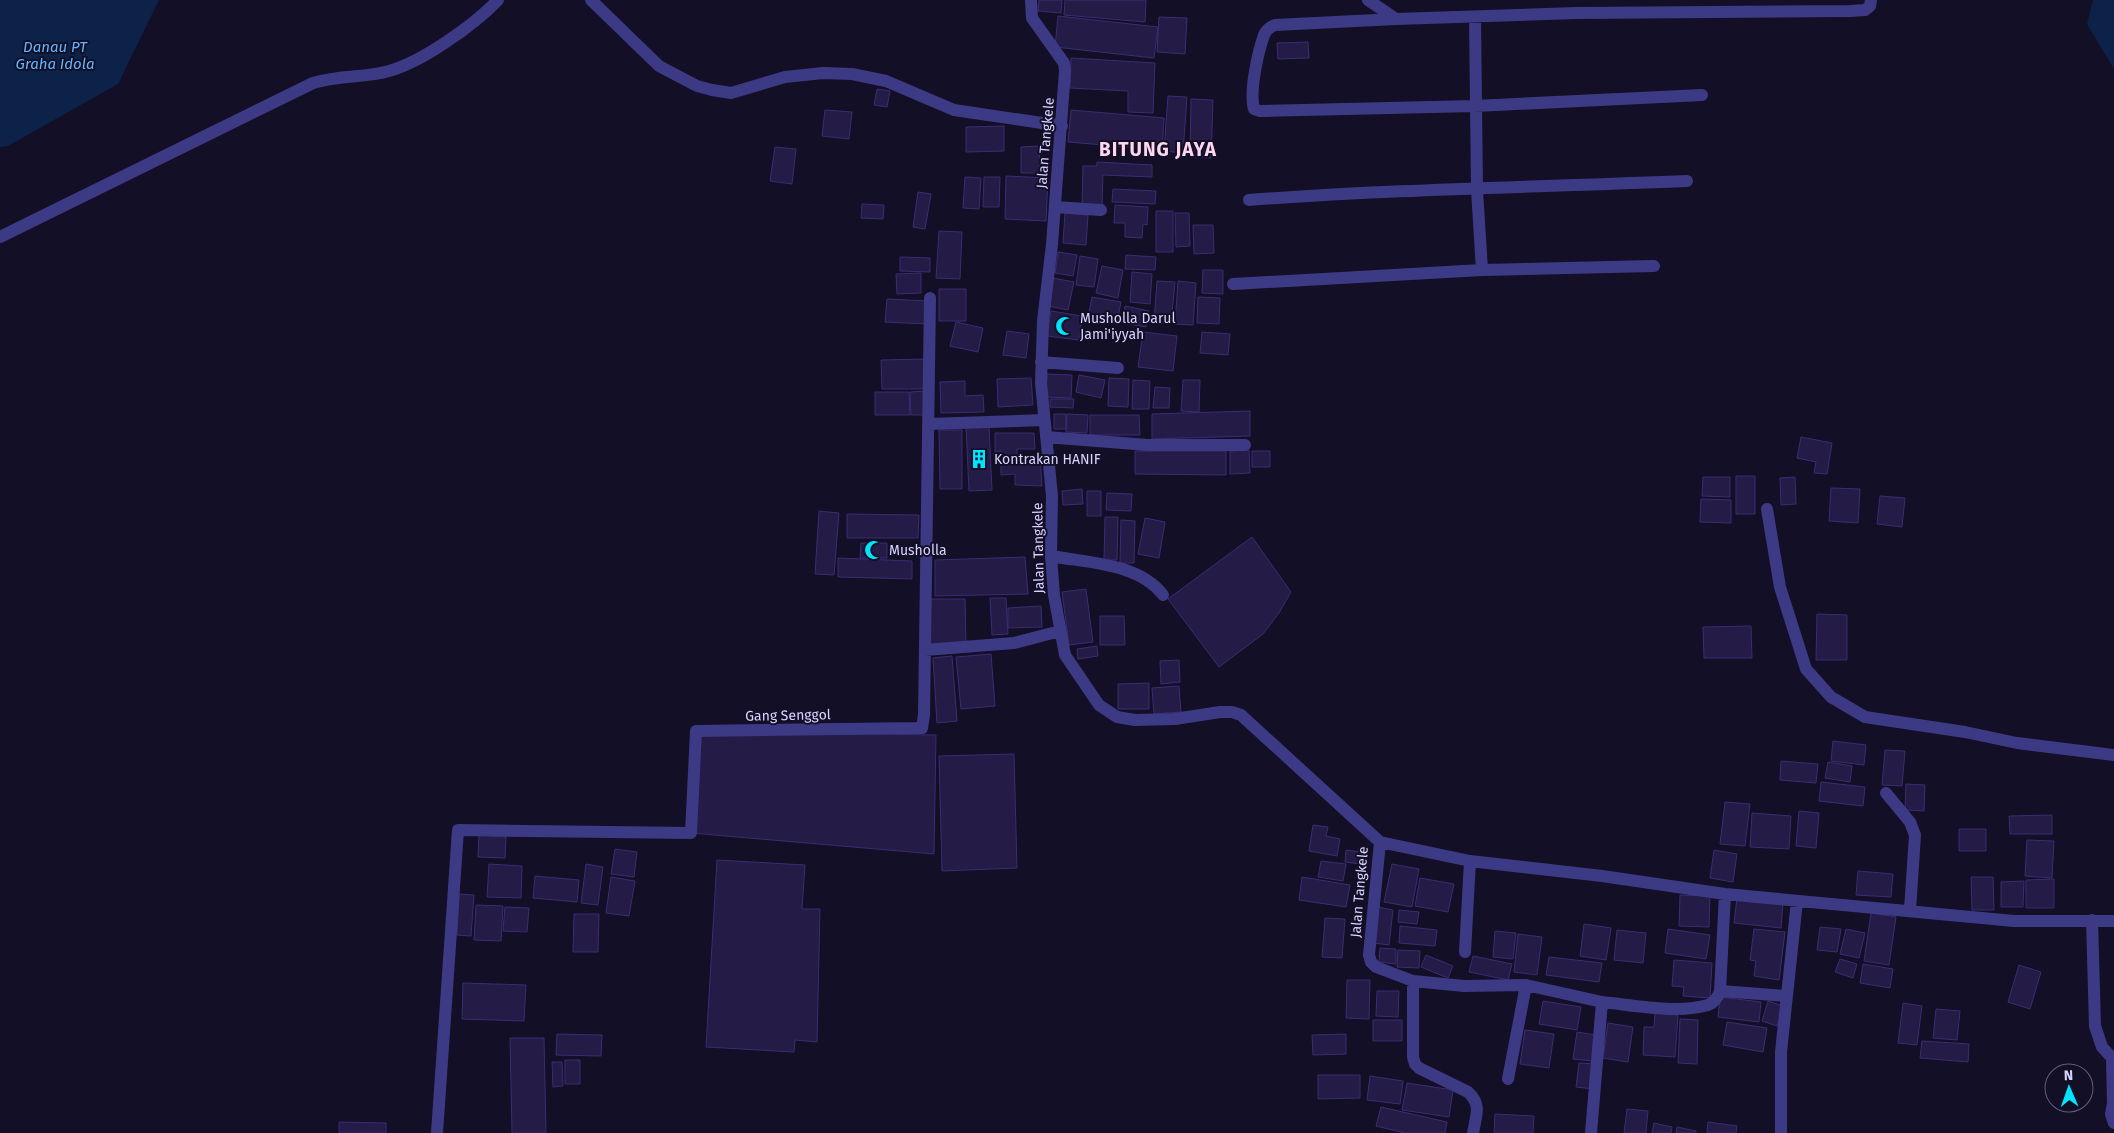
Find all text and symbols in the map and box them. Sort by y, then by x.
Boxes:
water label: Danau PT Graha Idola [16,38,94,73]
street label: Jalan Tangkele [1033,97,1058,189]
district label: BITUNG JAYA [1099,138,1217,161]
place label: Musholla Darul Jami'iyyah [1080,310,1176,343]
mosque icon: Musholla Darul Jami'iyyah [1054,315,1076,337]
building icon: Kontrakan HANIF [968,448,990,470]
place label: Kontrakan HANIF [994,451,1101,468]
street label: Jalan Tangkele [1029,502,1048,594]
mosque icon: Musholla [863,539,885,561]
place label: Musholla [889,542,947,559]
street label: Gang Senggol [745,706,831,725]
street label: Jalan Tangkele [1347,846,1372,938]
north arrow [2044,1063,2094,1113]
text: N [2064,1067,2074,1084]

